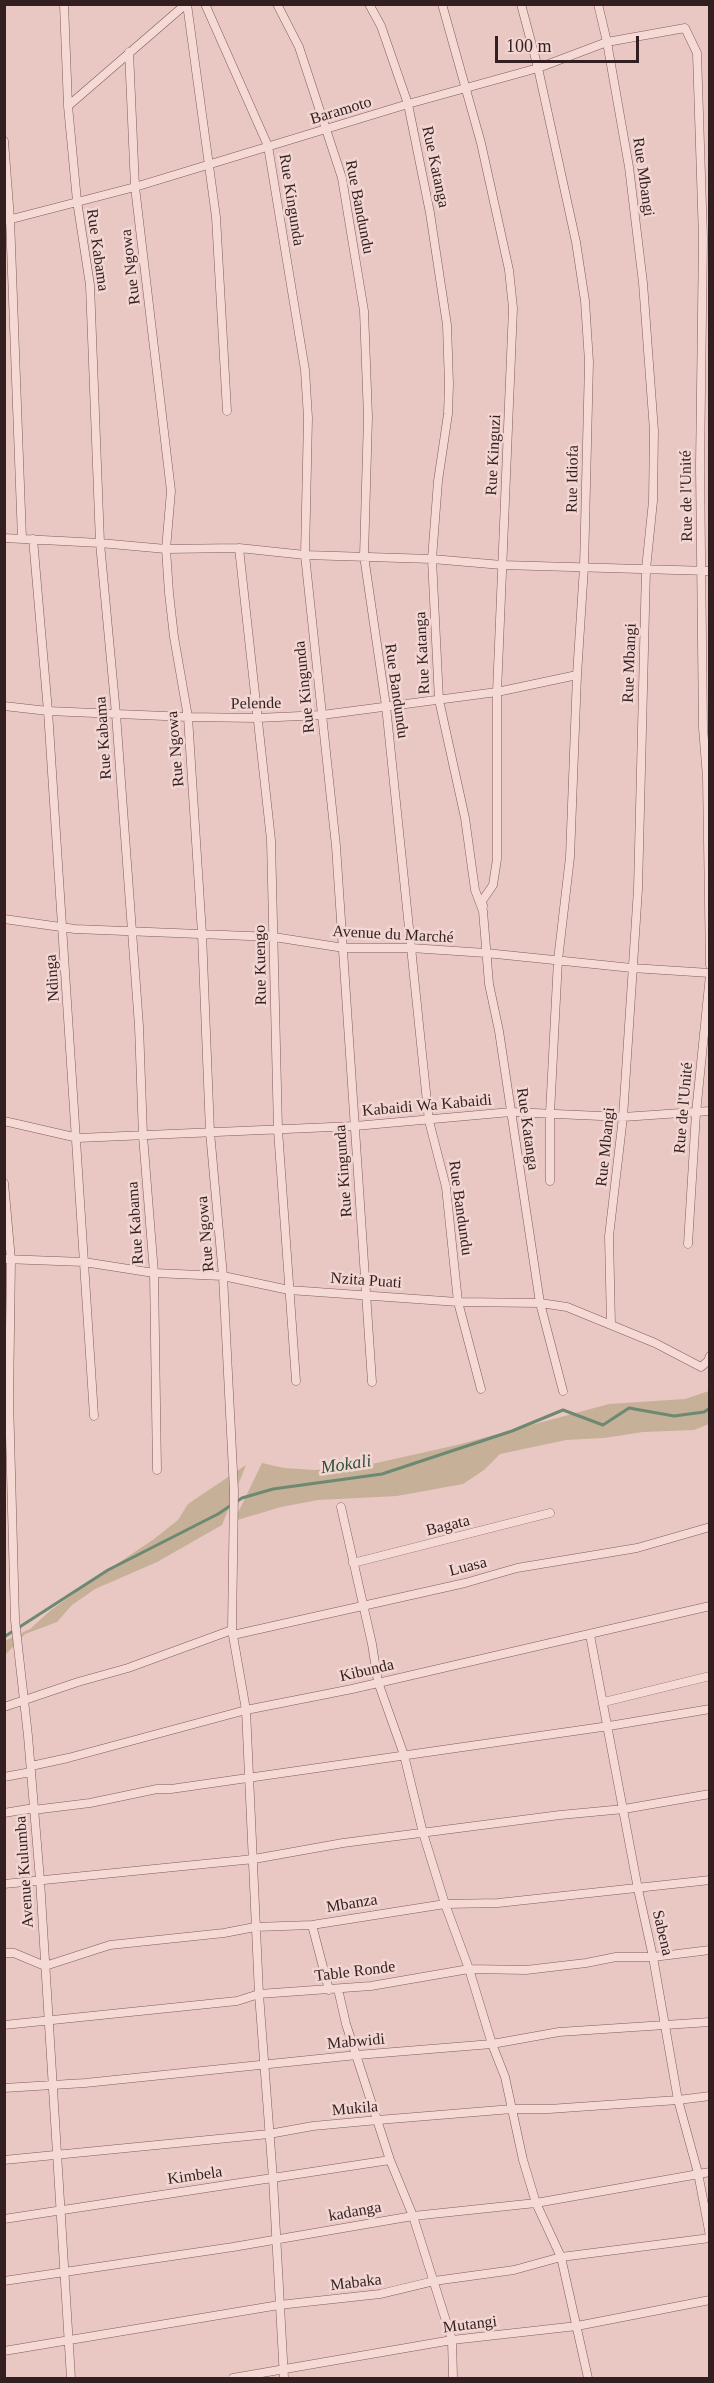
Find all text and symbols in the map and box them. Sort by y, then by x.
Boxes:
scale bar [498,24,642,62]
text: 100 m [506,36,552,56]
street label: Baramoto [308,93,374,129]
street label: Rue Katanga [417,124,453,210]
street label: Rue Mbangi [628,136,658,218]
street label: Rue Kingunda [274,153,308,247]
street label: Rue Bandundu [340,158,378,256]
street label: Rue Kabama [82,208,112,292]
street label: Rue Ngowa [117,228,145,306]
street label: Rue Kinguzi [482,414,506,496]
street label: Rue Idiofa [563,445,583,513]
street label: Rue de l'Unité [677,450,697,542]
street label: Rue Katanga [411,611,435,695]
street label: Rue Mbangi [619,623,641,703]
street label: Rue Kingunda [291,640,319,734]
street label: Rue Bandundu [380,642,412,740]
street label: Pelende [231,694,281,714]
street label: Rue Kabama [92,696,116,780]
street label: Rue Ngowa [163,710,189,788]
street label: Avenue du Marché [332,922,454,948]
street label: Rue Kuengo [251,925,271,1005]
street label: Ndinga [42,954,64,1002]
street label: Rue de l'Unité [670,1061,698,1155]
street label: Rue Katanga [512,1087,542,1171]
street label: Kabaidi Wa Kabaidi [361,1091,493,1121]
street label: Rue Mbangi [592,1106,620,1188]
street label: Rue Kingunda [331,1124,357,1218]
street label: Rue Bandundu [444,1159,476,1257]
street label: Rue Kabama [124,1181,148,1265]
street label: Rue Ngowa [193,1195,219,1273]
street label: Nzita Puati [330,1269,402,1293]
water label: Mokali [319,1451,373,1479]
street label: Bagata [424,1511,472,1541]
street label: Luasa [447,1553,489,1581]
street label: Kibunda [338,1655,396,1687]
street label: Avenue Kulumba [12,1815,38,1929]
street label: Mbanza [325,1890,379,1918]
street label: Sabena [647,1908,677,1958]
street label: Table Ronde [314,1958,396,1986]
street label: Mabwidi [326,2030,386,2054]
street label: Mukila [331,2097,379,2121]
street label: Kimbela [166,2163,224,2189]
street label: kadanga [327,2198,383,2226]
street label: Mabaka [329,2270,383,2296]
street label: Mutangi [442,2312,498,2338]

